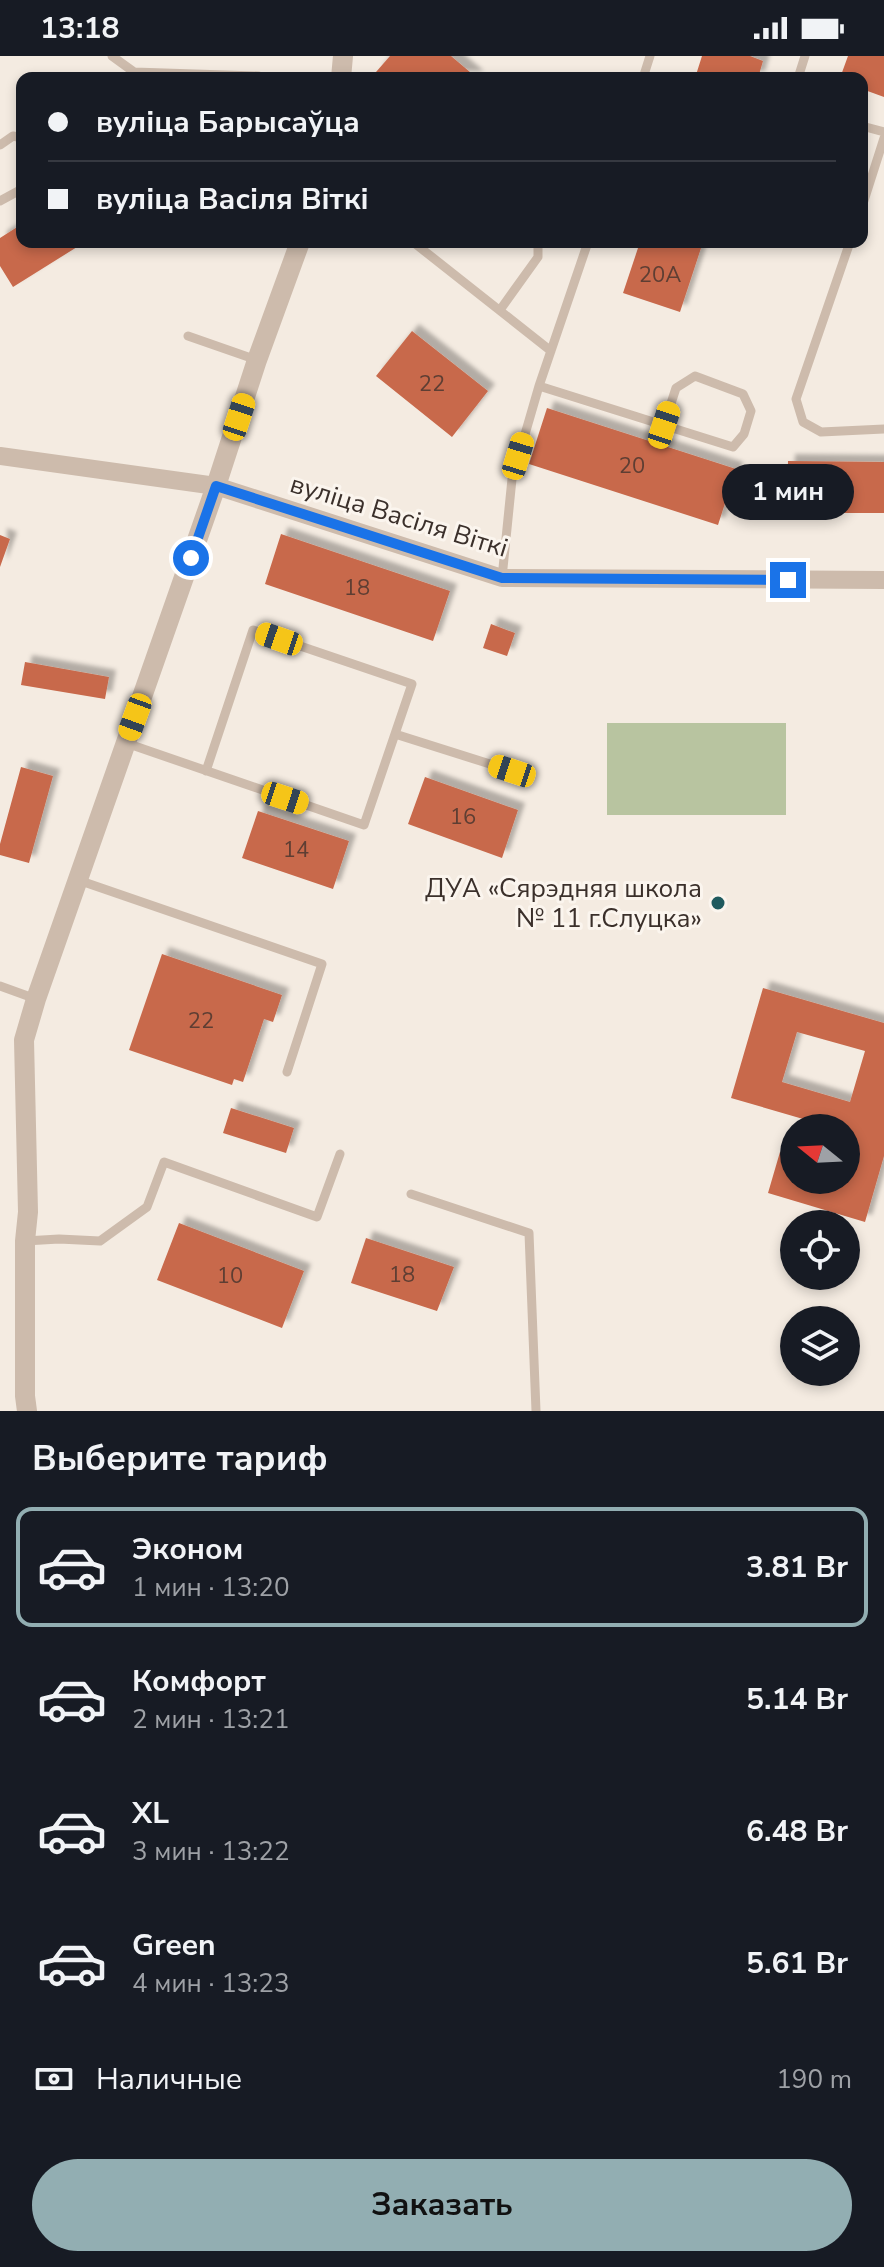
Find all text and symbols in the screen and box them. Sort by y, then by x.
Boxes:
text: 13:18 [40,8,119,49]
text: вуліца Барысаўца [96,102,360,143]
text: вуліца Васіля Віткі [96,179,369,220]
house number: 20А [639,260,681,290]
house number: 22 [419,369,445,399]
car [220,390,258,444]
car [645,398,683,452]
car [500,430,536,482]
house number: 20 [619,451,645,481]
callout: 1 мин [722,464,854,520]
street label: вуліца Васіля Віткі [286,466,512,566]
text: 1 мин [752,474,824,509]
route start [173,540,209,576]
route end [770,562,806,598]
house number: 18 [344,573,370,603]
car [252,620,306,658]
car [116,690,154,744]
car [485,752,539,790]
car [258,779,312,817]
house number: 16 [450,802,476,832]
house number: 14 [283,835,309,865]
place label: ДУА «Сярэдняя школа № 11 г.Слуцка» [425,871,702,936]
marker: ДУА «Сярэдняя школа № 11 г.Слуцка» [709,894,727,912]
house number: 22 [188,1006,214,1036]
north arrow [780,1114,860,1194]
map controls [780,1114,860,1386]
button: locate [780,1210,860,1290]
house number: 18 [389,1260,415,1290]
house number: 10 [217,1261,243,1291]
button: layers [780,1306,860,1386]
text: Выберите тариф [32,1434,328,1483]
text: Эконом [132,1529,243,1570]
icon: car [36,1531,108,1603]
text: 3.81 Br [746,1547,848,1588]
text: 1 мин · 13:20 [132,1570,289,1605]
text: Комфорт [132,1661,266,1702]
icon: car [36,1663,108,1735]
text: 5.14 Br [746,1679,848,1720]
text: 2 мин · 13:21 [132,1702,289,1737]
text: XL [132,1793,169,1834]
icon: car [36,1795,108,1867]
text: 6.48 Br [746,1811,848,1852]
text: 3 мин · 13:22 [132,1834,289,1869]
text: Green [132,1925,216,1966]
icon: car [36,1927,108,1999]
text: 5.61 Br [746,1943,848,1984]
text: 4 мин · 13:23 [132,1966,289,2001]
icon: cash [32,2057,76,2101]
text: Наличные [96,2059,242,2100]
text: 190 m [776,2062,852,2097]
button: Заказать [32,2159,852,2251]

